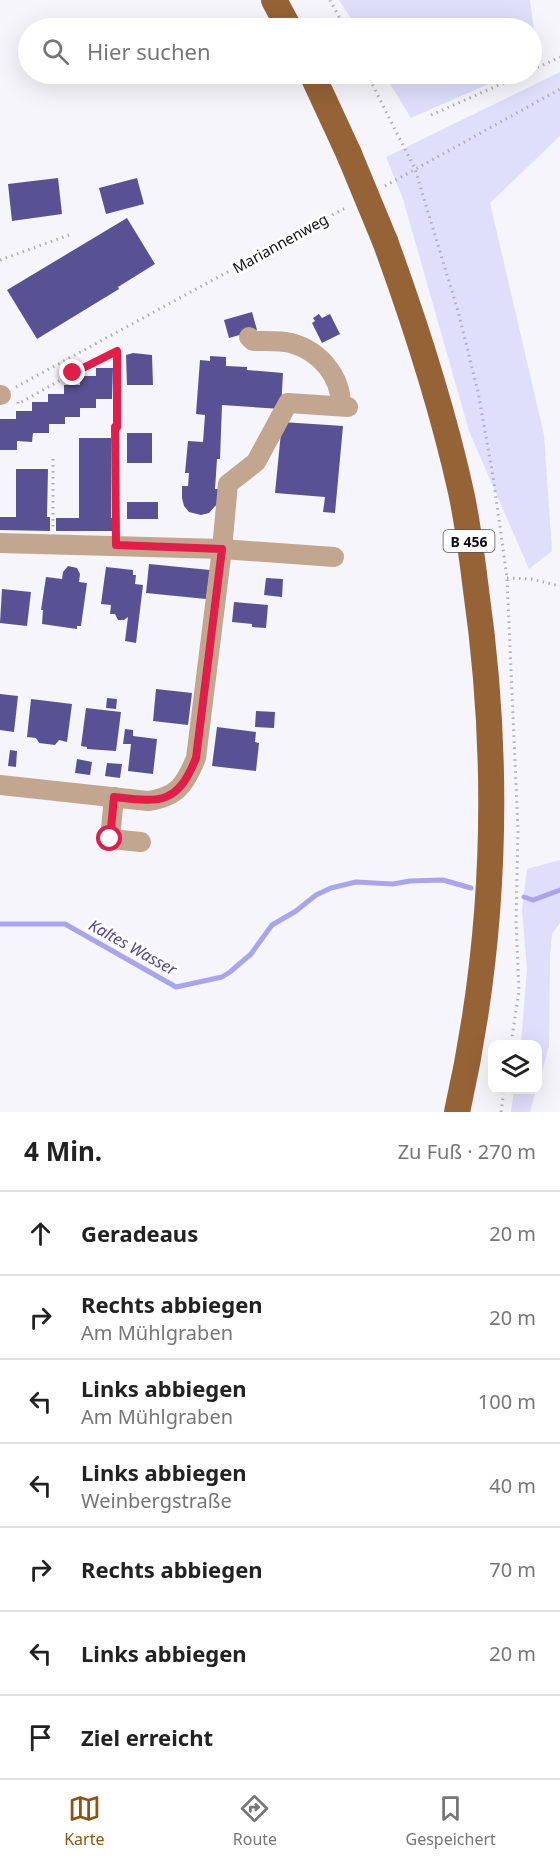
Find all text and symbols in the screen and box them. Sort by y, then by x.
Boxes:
search box [18,18,542,84]
icon: search [39,35,72,68]
text: Hier suchen [87,36,211,66]
street label: Mariannenweg [229,208,331,278]
route end [59,359,85,385]
road number: B 456 [444,530,494,552]
route start [96,825,122,851]
water label: Kaltes Wasser [85,914,181,980]
map controls [488,1040,542,1094]
button: layers [488,1040,542,1094]
text: 4 Min. [24,1133,102,1169]
text: Zu Fuß · 270 m [398,1138,536,1165]
icon: ahead [24,1217,57,1250]
text: Geradeaus [81,1218,198,1248]
text: 20 m [489,1220,536,1247]
text: Rechts abbiegen [81,1289,263,1319]
icon: right [24,1301,57,1334]
text: 20 m [489,1304,536,1331]
text: Am Mühlgraben [81,1319,233,1346]
text: Links abbiegen [81,1373,247,1403]
icon: left [24,1385,57,1418]
text: 100 m [478,1388,536,1415]
text: Am Mühlgraben [81,1403,233,1430]
text: Links abbiegen [81,1457,247,1487]
icon: left [24,1469,57,1502]
text: 40 m [489,1472,536,1499]
text: Weinbergstraße [81,1487,232,1514]
icon: right [24,1553,57,1586]
text: Rechts abbiegen [81,1554,263,1584]
text: 70 m [489,1556,536,1583]
icon: left [24,1637,57,1670]
text: Links abbiegen [81,1638,247,1668]
text: 20 m [489,1640,536,1667]
icon: arrive [24,1721,57,1754]
text: Ziel erreicht [81,1722,213,1752]
tab: Karte [64,1792,104,1850]
tab: Route [233,1792,277,1850]
tab: Gespeichert [405,1792,496,1850]

